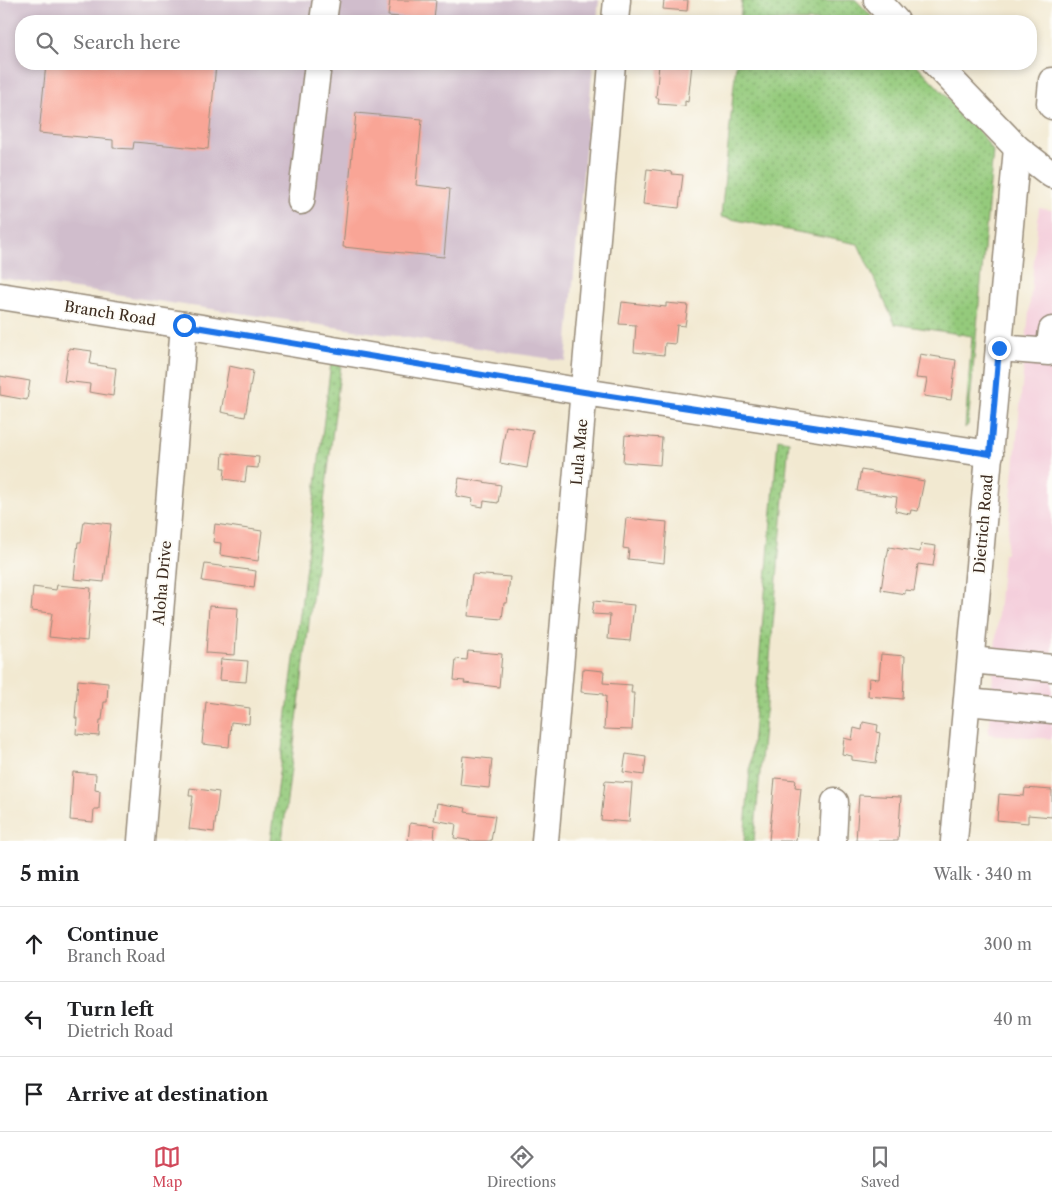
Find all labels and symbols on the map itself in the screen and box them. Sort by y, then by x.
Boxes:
street label: Branch Road [63,296,157,330]
route start [173,314,196,337]
route end [988,337,1011,360]
street label: Lula Mae [567,418,591,486]
street label: Dietrich Road [969,474,997,574]
street label: Aloha Drive [149,540,175,627]

